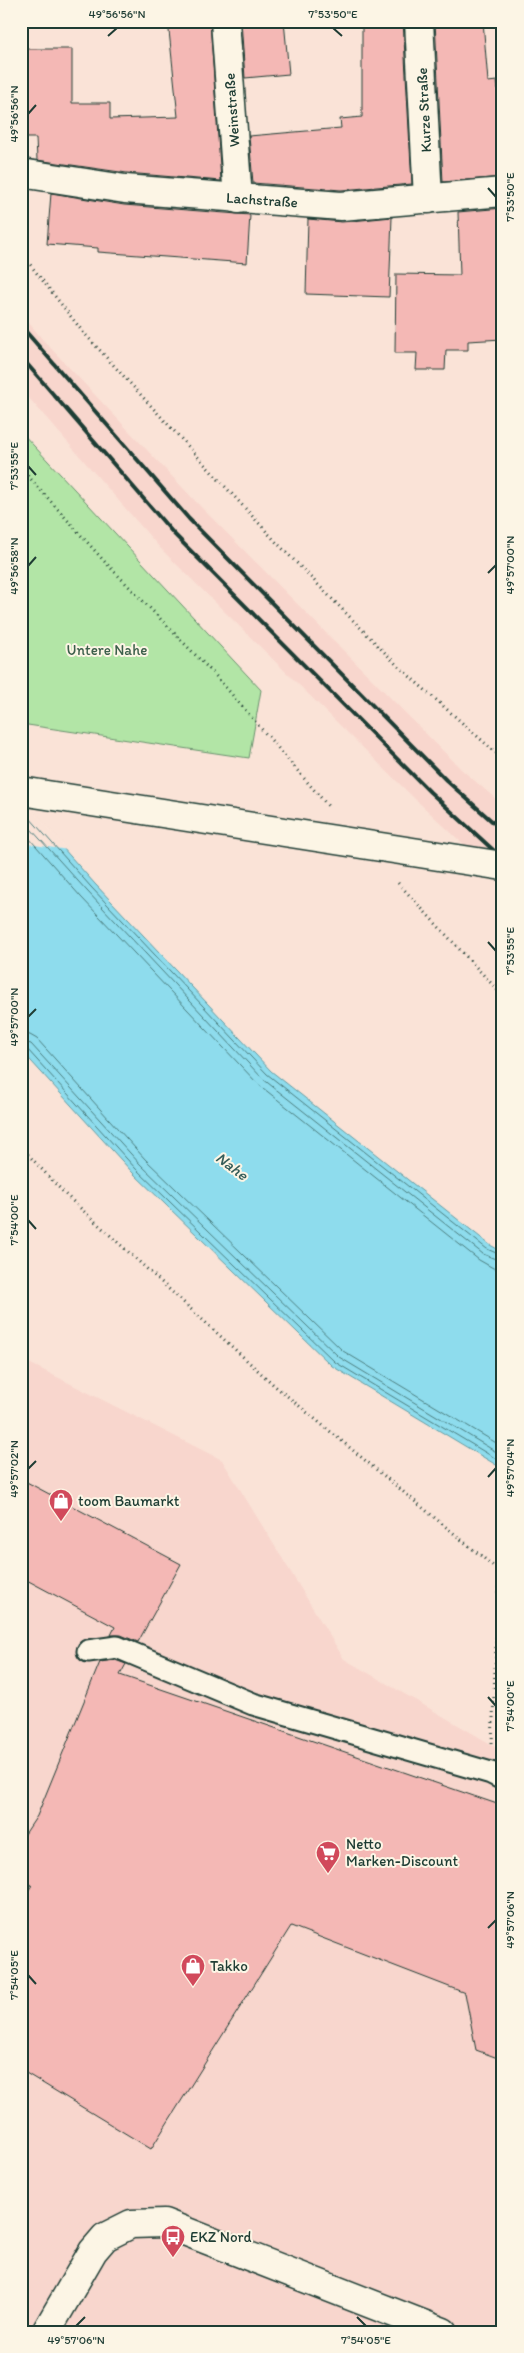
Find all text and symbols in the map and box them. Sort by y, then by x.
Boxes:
text: 49°56'56"N [88,7,146,21]
text: 7°53'50"E [308,7,358,21]
street label: Kurze Straße [413,67,435,153]
street label: Weinstraße [220,72,244,148]
text: 49°56'56"N [7,85,21,143]
text: 7°53'50"E [503,172,517,222]
street label: Lachstraße [225,189,299,211]
text: 7°53'55"E [7,442,21,490]
text: 49°57'00"N [503,536,517,594]
text: 49°56'58"N [7,537,21,595]
park label: Untere Nahe [67,641,147,659]
text: 7°53'55"E [503,927,517,975]
text: 49°57'00"N [7,988,21,1046]
water label: Nahe [212,1148,253,1185]
text: 7°54'00"E [7,1194,21,1246]
text: 49°57'04"N [503,1439,517,1497]
text: 49°57'02"N [7,1440,21,1498]
shop icon: toom Baumarkt [48,1488,74,1522]
place label: toom Baumarkt [78,1492,180,1510]
text: 7°54'00"E [503,1680,517,1732]
place label: Netto Marken-Discount [346,1835,458,1870]
supermarket icon: Netto Marken-Discount [315,1840,341,1874]
text: 49°57'06"N [503,1891,517,1949]
text: 7°54'05"E [7,1950,21,2000]
shop icon: Takko [180,1953,206,1987]
place label: Takko [210,1957,248,1975]
bus stop icon: EKZ Nord [160,2224,186,2258]
place label: EKZ Nord [190,2228,252,2246]
text: 49°57'06"N [47,2333,105,2347]
text: 7°54'05"E [341,2333,391,2347]

